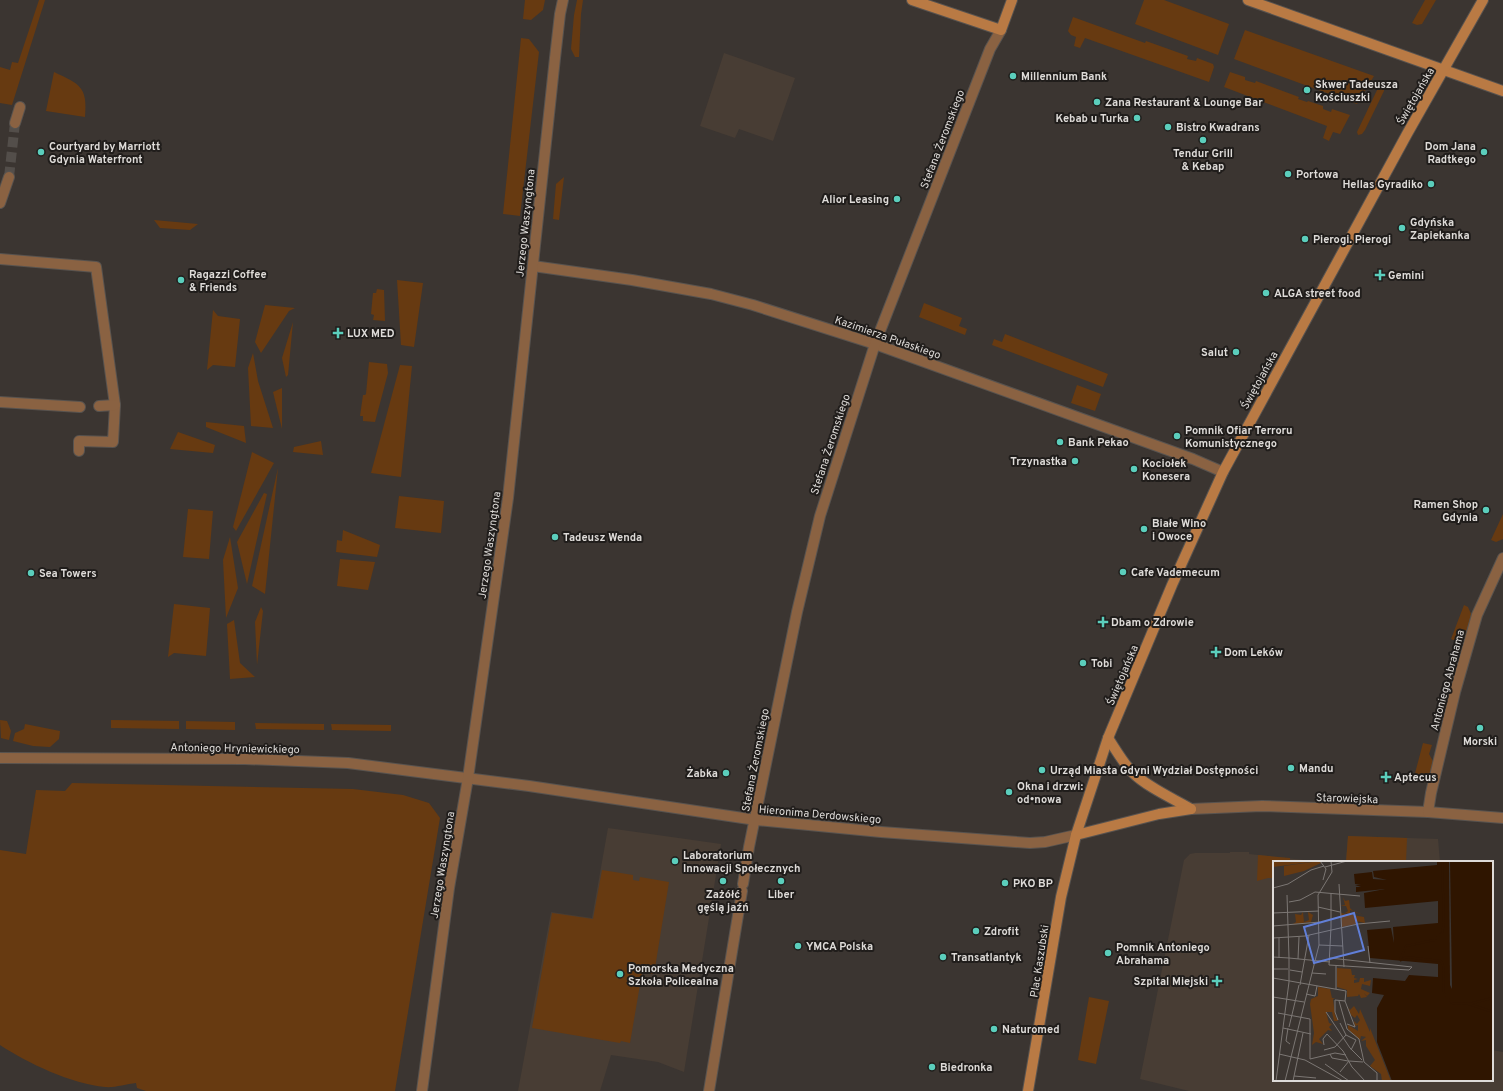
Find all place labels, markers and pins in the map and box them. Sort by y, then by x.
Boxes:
place label: Millennium Bank [1021,70,1107,84]
marker: Millennium Bank [1008,71,1018,81]
place label: Skwer Tadeusza Kościuszki [1315,78,1398,105]
marker: Skwer Tadeusza Kościuszki [1302,85,1312,95]
place label: Zana Restaurant & Lounge Bar [1105,96,1263,110]
marker: Zana Restaurant & Lounge Bar [1092,97,1102,107]
place label: Kebab u Turka [1056,112,1129,126]
marker: Kebab u Turka [1132,113,1142,123]
place label: Bistro Kwadrans [1176,121,1260,135]
marker: Bistro Kwadrans [1163,122,1173,132]
marker: Tendur Grill & Kebap [1198,135,1208,145]
place label: Courtyard by Marriott Gdynia Waterfront [49,140,160,167]
place label: Dom Jana Radtkego [1425,140,1476,167]
marker: Courtyard by Marriott Gdynia Waterfront [36,147,46,157]
place label: Tendur Grill & Kebap [1173,147,1233,174]
marker: Dom Jana Radtkego [1479,147,1489,157]
place label: Portowa [1296,168,1338,182]
marker: Portowa [1283,169,1293,179]
place label: Hellas Gyradiko [1342,178,1423,192]
marker: Hellas Gyradiko [1426,179,1436,189]
place label: Alior Leasing [821,193,889,207]
marker: Alior Leasing [892,194,902,204]
place label: Gdyńska Zapiekanka [1410,216,1470,243]
marker: Gdyńska Zapiekanka [1397,223,1407,233]
place label: Pierogi. Pierogi [1313,233,1391,247]
marker: Pierogi. Pierogi [1300,234,1310,244]
place label: Ragazzi Coffee & Friends [189,268,267,295]
place label: Gemini [1388,269,1424,283]
marker: Gemini [1375,270,1385,280]
marker: Ragazzi Coffee & Friends [176,275,186,285]
place label: ALGA street food [1274,287,1361,301]
marker: ALGA street food [1261,288,1271,298]
marker: LUX MED [332,327,344,339]
place label: LUX MED [347,327,395,341]
place label: Salut [1201,346,1228,360]
marker: Salut [1231,347,1241,357]
place label: Pomnik Ofiar Terroru Komunistycznego [1185,424,1293,451]
marker: Pomnik Ofiar Terroru Komunistycznego [1172,431,1182,441]
place label: Bank Pekao [1068,436,1129,450]
marker: Bank Pekao [1055,437,1065,447]
place label: Trzynastka [1010,455,1067,469]
marker: Trzynastka [1070,456,1080,466]
place label: Kociołek Konesera [1142,457,1190,484]
marker: Kociołek Konesera [1129,464,1139,474]
place label: Ramen Shop Gdynia [1414,498,1478,525]
marker: Ramen Shop Gdynia [1481,505,1491,515]
place label: Białe Wino i Owoce [1152,517,1206,544]
marker: Białe Wino i Owoce [1139,524,1149,534]
place label: Tadeusz Wenda [563,531,642,545]
marker: Tadeusz Wenda [550,532,560,542]
place label: Cafe Vademecum [1131,566,1220,580]
place label: Sea Towers [39,567,97,581]
marker: Cafe Vademecum [1118,567,1128,577]
marker: Sea Towers [26,568,36,578]
place label: Dbam o Zdrowie [1111,616,1194,630]
marker: Dbam o Zdrowie [1098,617,1108,627]
place label: Dom Leków [1224,646,1283,660]
marker: Dom Leków [1211,647,1221,657]
place label: Tobi [1091,657,1112,671]
marker: Tobi [1078,658,1088,668]
marker: Morski [1475,723,1485,733]
place label: Morski [1463,735,1497,749]
place label: Mandu [1299,762,1334,776]
marker: Mandu [1286,763,1296,773]
place label: Urząd Miasta Gdyni Wydział Dostępności [1050,764,1258,778]
marker: Urząd Miasta Gdyni Wydział Dostępności [1037,765,1047,775]
place label: Żabka [686,766,718,781]
marker: Żabka [721,768,731,778]
place label: Aptecus [1394,771,1437,785]
marker: Aptecus [1381,772,1391,782]
place label: Okna i drzwi: od•nowa [1017,780,1083,807]
marker: Okna i drzwi: od•nowa [1004,787,1014,797]
place label: Laboratorium Innowacji Społecznych [683,849,801,876]
marker: Laboratorium Innowacji Społecznych [670,856,680,866]
marker: Zażółć gęślą jaźń [718,876,728,886]
marker: Liber [776,876,786,886]
place label: PKO BP [1013,877,1053,891]
marker: PKO BP [1000,878,1010,888]
place label: Zażółć gęślą jaźń [697,888,749,915]
place label: Liber [768,888,795,902]
place label: Zdrofit [984,925,1019,939]
marker: Zdrofit [971,926,981,936]
place label: YMCA Polska [806,940,873,954]
marker: YMCA Polska [793,941,803,951]
place label: Pomnik Antoniego Abrahama [1116,941,1210,968]
marker: Pomnik Antoniego Abrahama [1103,948,1113,958]
place label: Transatlantyk [951,951,1022,965]
marker: Transatlantyk [938,952,948,962]
place label: Pomorska Medyczna Szkoła Policealna [628,962,734,989]
marker: Pomorska Medyczna Szkoła Policealna [615,969,625,979]
place label: Szpital Miejski [1134,975,1208,989]
marker: Szpital Miejski [1211,975,1223,987]
place label: Naturomed [1002,1023,1060,1037]
marker: Naturomed [989,1024,999,1034]
place label: Biedronka [940,1061,992,1075]
marker: Biedronka [927,1062,937,1072]

